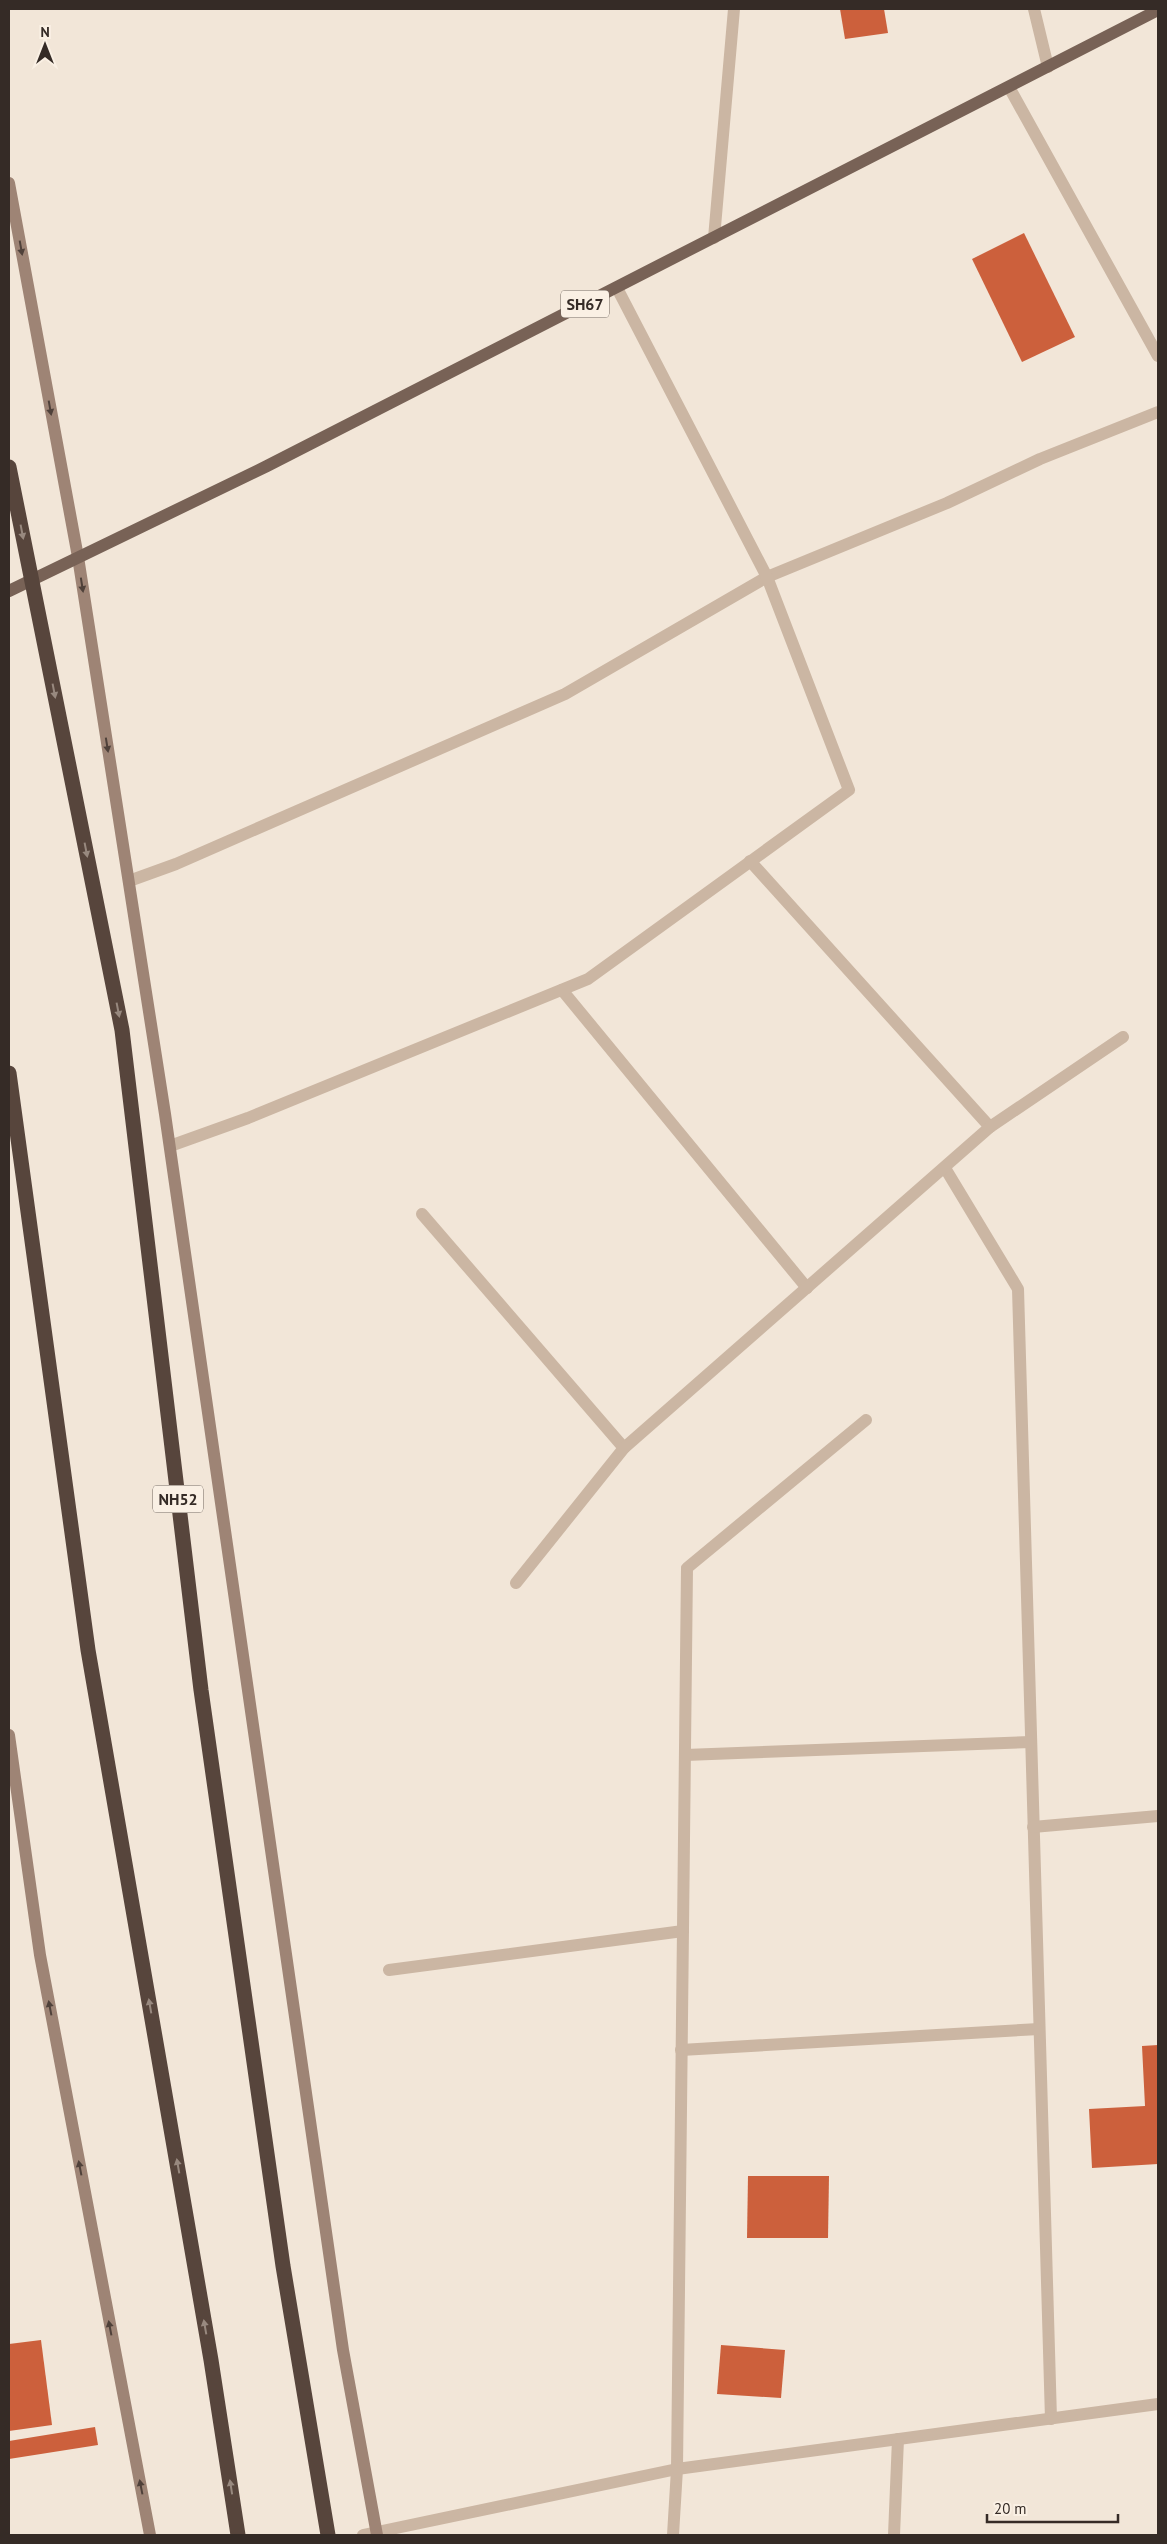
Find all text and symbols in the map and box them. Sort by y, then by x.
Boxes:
north arrow [20,20,70,70]
text: N [40,23,50,41]
one-way arrow [17,240,25,256]
road number: SH67 [561,290,609,318]
one-way arrow [47,400,55,416]
one-way arrow [18,524,26,540]
one-way arrow [79,577,87,593]
one-way arrow [50,683,58,699]
one-way arrow [104,738,112,754]
one-way arrow [82,843,90,859]
one-way arrow [114,1002,122,1018]
road number: NH52 [153,1486,203,1512]
one-way arrow [146,1998,154,2014]
one-way arrow [46,2001,54,2016]
one-way arrow [173,2158,181,2174]
one-way arrow [76,2160,84,2176]
one-way arrow [201,2318,209,2334]
one-way arrow [106,2319,114,2335]
one-way arrow [136,2479,144,2495]
one-way arrow [226,2479,234,2495]
scale bar [987,2492,1118,2524]
text: 20 m [994,2499,1027,2518]

